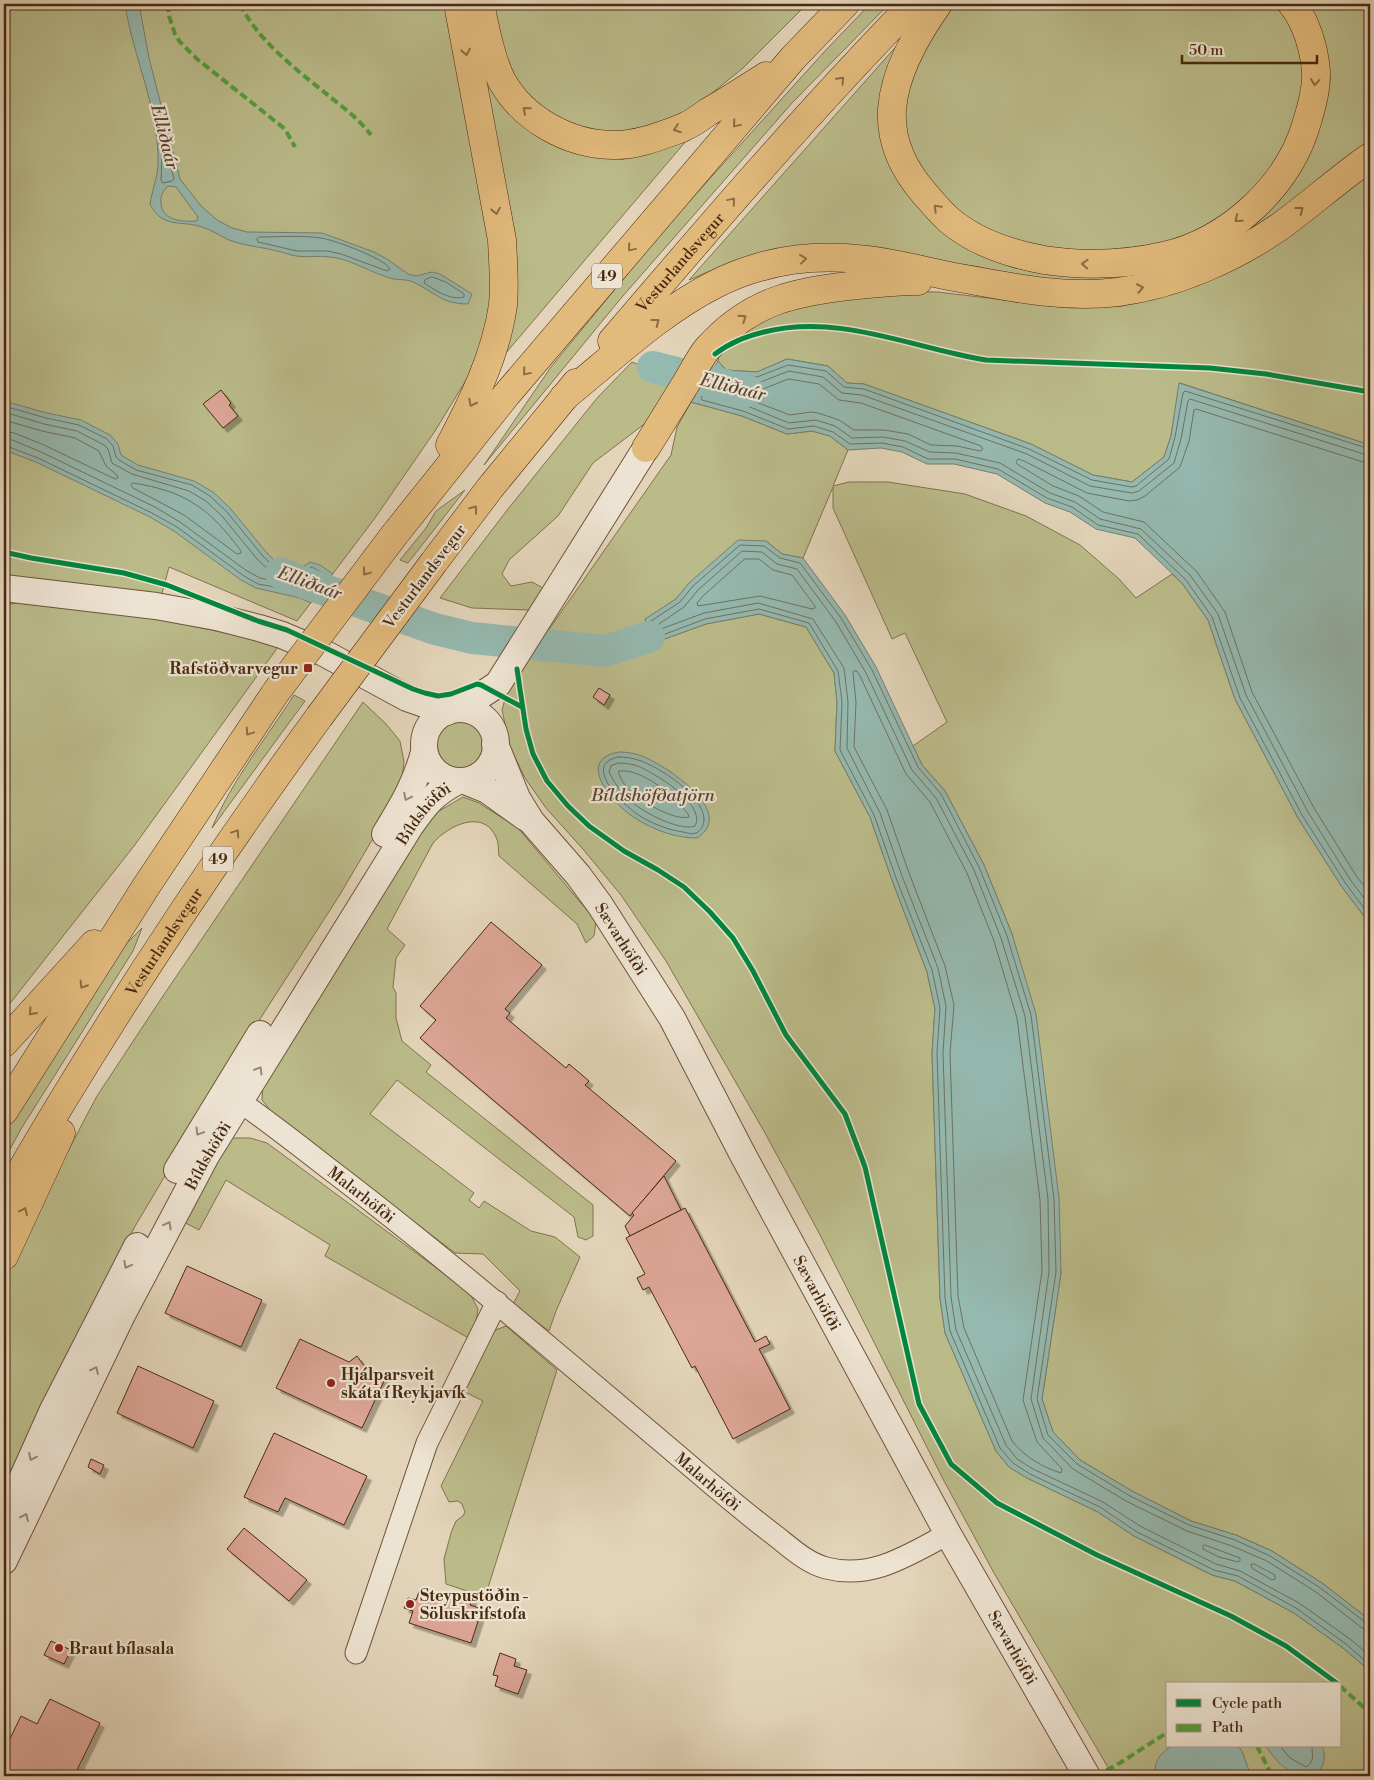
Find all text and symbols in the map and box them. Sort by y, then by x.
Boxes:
scale bar [1182,32,1316,64]
text: 50 m [1189,41,1223,60]
one-way arrow [461,47,471,56]
one-way arrow [835,76,844,85]
one-way arrow [1309,79,1320,87]
water label: Elliðaár [145,101,184,173]
one-way arrow [522,106,531,115]
one-way arrow [733,119,742,128]
one-way arrow [673,123,681,133]
one-way arrow [727,197,736,206]
one-way arrow [934,204,943,213]
one-way arrow [491,207,501,216]
street label: Vesturlandsvegur [631,208,729,318]
one-way arrow [1294,208,1303,216]
one-way arrow [1234,214,1243,223]
one-way arrow [628,242,637,251]
one-way arrow [799,254,807,265]
one-way arrow [1081,259,1088,269]
road number: 49 [592,264,622,288]
one-way arrow [1135,283,1144,293]
one-way arrow [737,315,747,324]
one-way arrow [650,319,660,328]
one-way arrow [522,366,531,375]
water label: Elliðaár [697,368,768,407]
one-way arrow [468,398,478,407]
one-way arrow [468,505,477,515]
street label: Vesturlandsvegur [378,520,471,634]
water label: Elliðaár [274,561,345,606]
one-way arrow [363,566,372,576]
place label: Rafstöðvarvegur [169,659,298,679]
marker: Rafstöðvarvegur [302,662,314,674]
one-way arrow [246,727,255,736]
street label: Bíldshöfði [392,778,455,850]
water label: Bíldshöfðatjörn [590,784,716,807]
one-way arrow [403,792,413,801]
one-way arrow [229,829,239,838]
road number: 49 [203,846,233,872]
street label: Vesturlandsvegur [121,884,208,1001]
street label: Sævarhöfði [590,899,651,979]
one-way arrow [80,980,90,989]
one-way arrow [29,1007,38,1016]
one-way arrow [252,1066,262,1075]
street label: Bíldshöfði [180,1118,236,1194]
one-way arrow [195,1127,205,1136]
street label: Malarhöfði [323,1162,399,1228]
one-way arrow [18,1207,29,1216]
one-way arrow [162,1221,172,1230]
street label: Sævarhöfði [788,1252,845,1334]
one-way arrow [123,1260,133,1269]
place label: Hjálparsveit skáta í Reykjavík [341,1365,467,1403]
one-way arrow [89,1366,99,1375]
marker: Hjálparsveit skáta í Reykjavík [325,1377,337,1389]
street label: Malarhöfði [671,1448,745,1516]
one-way arrow [28,1452,38,1461]
one-way arrow [18,1513,29,1522]
place label: Steypustöðin - Söluskrifstofa [420,1586,529,1624]
marker: Steypustöðin - Söluskrifstofa [404,1598,416,1610]
street label: Sævarhöfði [983,1607,1041,1689]
place label: Braut bílasala [69,1639,175,1659]
marker: Braut bílasala [53,1642,65,1654]
legend [1166,1682,1342,1748]
text: Cycle path [1212,1694,1282,1713]
text: Path [1212,1718,1244,1737]

